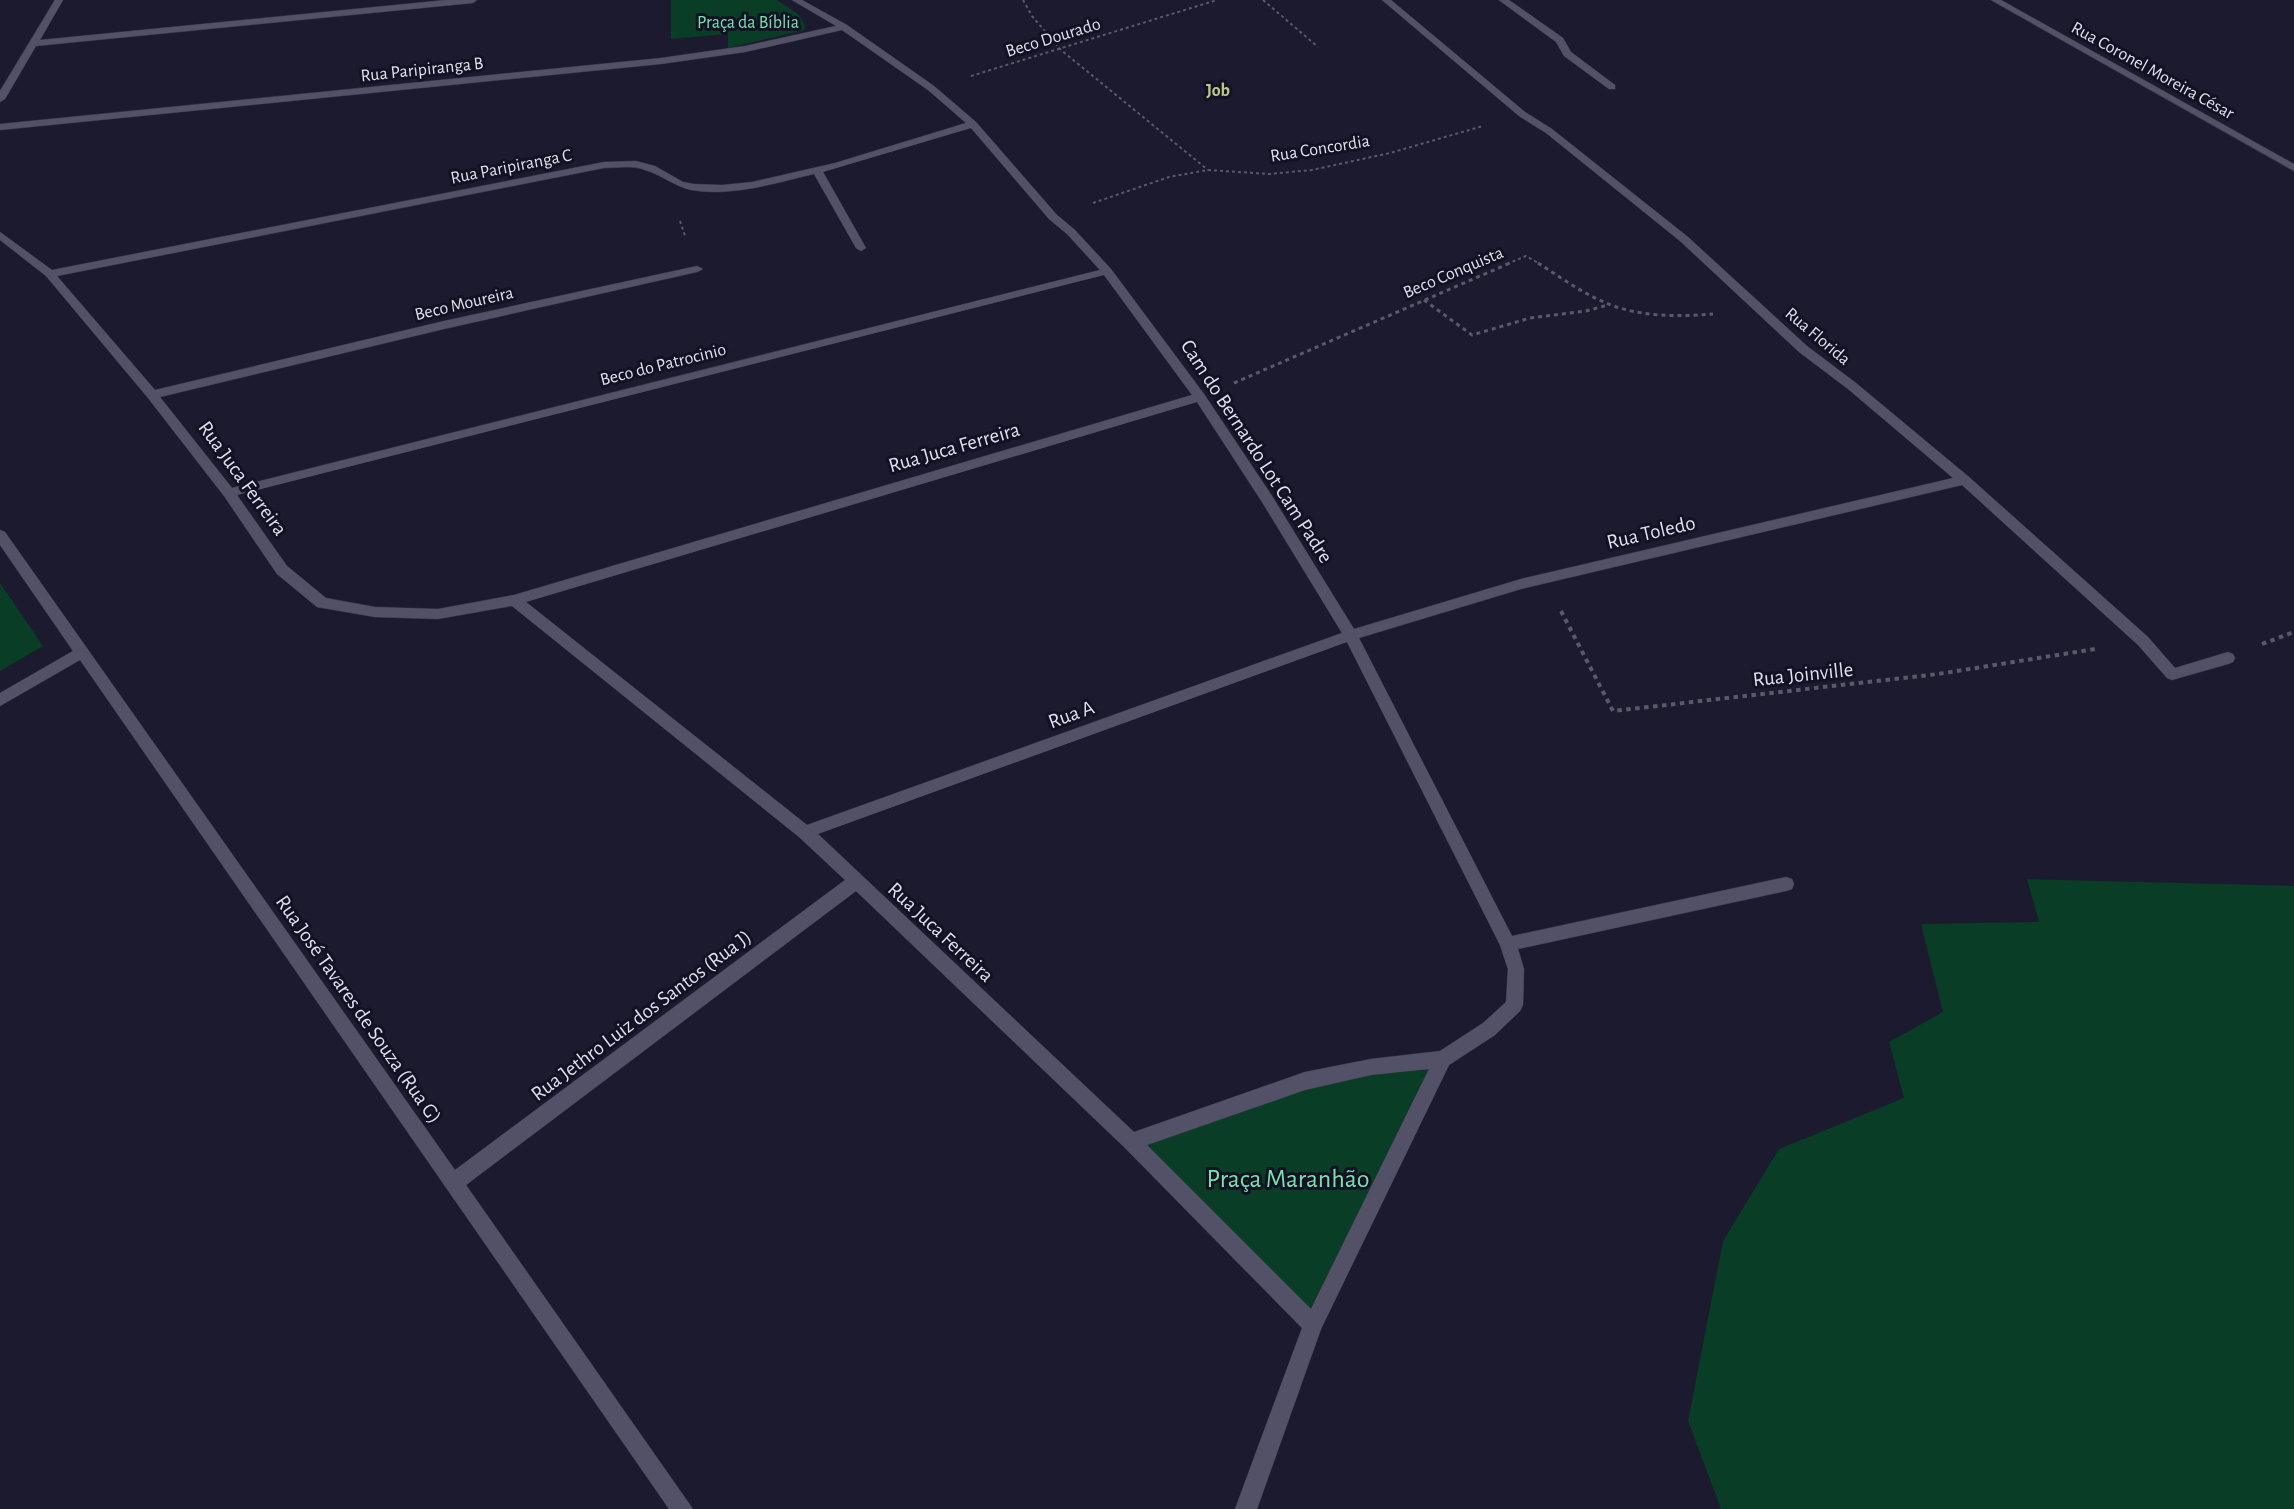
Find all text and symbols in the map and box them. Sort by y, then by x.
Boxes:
park label: Praça da Bíblia [697,14,799,32]
street label: Beco Dourado [1004,15,1103,61]
street label: Rua Coronel Moreira César [2068,19,2237,123]
street label: Rua Paripiranga B [360,55,484,85]
district label: Job [1206,82,1230,100]
street label: Rua Concordia [1269,132,1371,166]
street label: Rua Paripiranga C [449,146,573,188]
street label: Beco Conquista [1401,244,1506,302]
street label: Beco Moureira [413,284,515,324]
street label: Rua Florida [1781,305,1853,369]
street label: Cam do Bernardo Lot Cam Padre [1177,336,1337,567]
street label: Beco do Patrocinio [598,341,728,389]
street label: Rua Juca Ferreira [194,417,291,540]
street label: Rua Juca Ferreira [886,419,1023,476]
street label: Rua Toledo [1605,512,1698,553]
street label: Rua Joinville [1752,659,1854,690]
street label: Rua A [1045,697,1097,732]
street label: Rua Juca Ferreira [884,878,998,987]
street label: Rua José Tavares de Souza (Rua G) [272,891,445,1127]
street label: Rua Jethro Luiz dos Santos (Rua J) [527,926,755,1105]
park label: Praça Maranhão [1207,1166,1369,1192]

